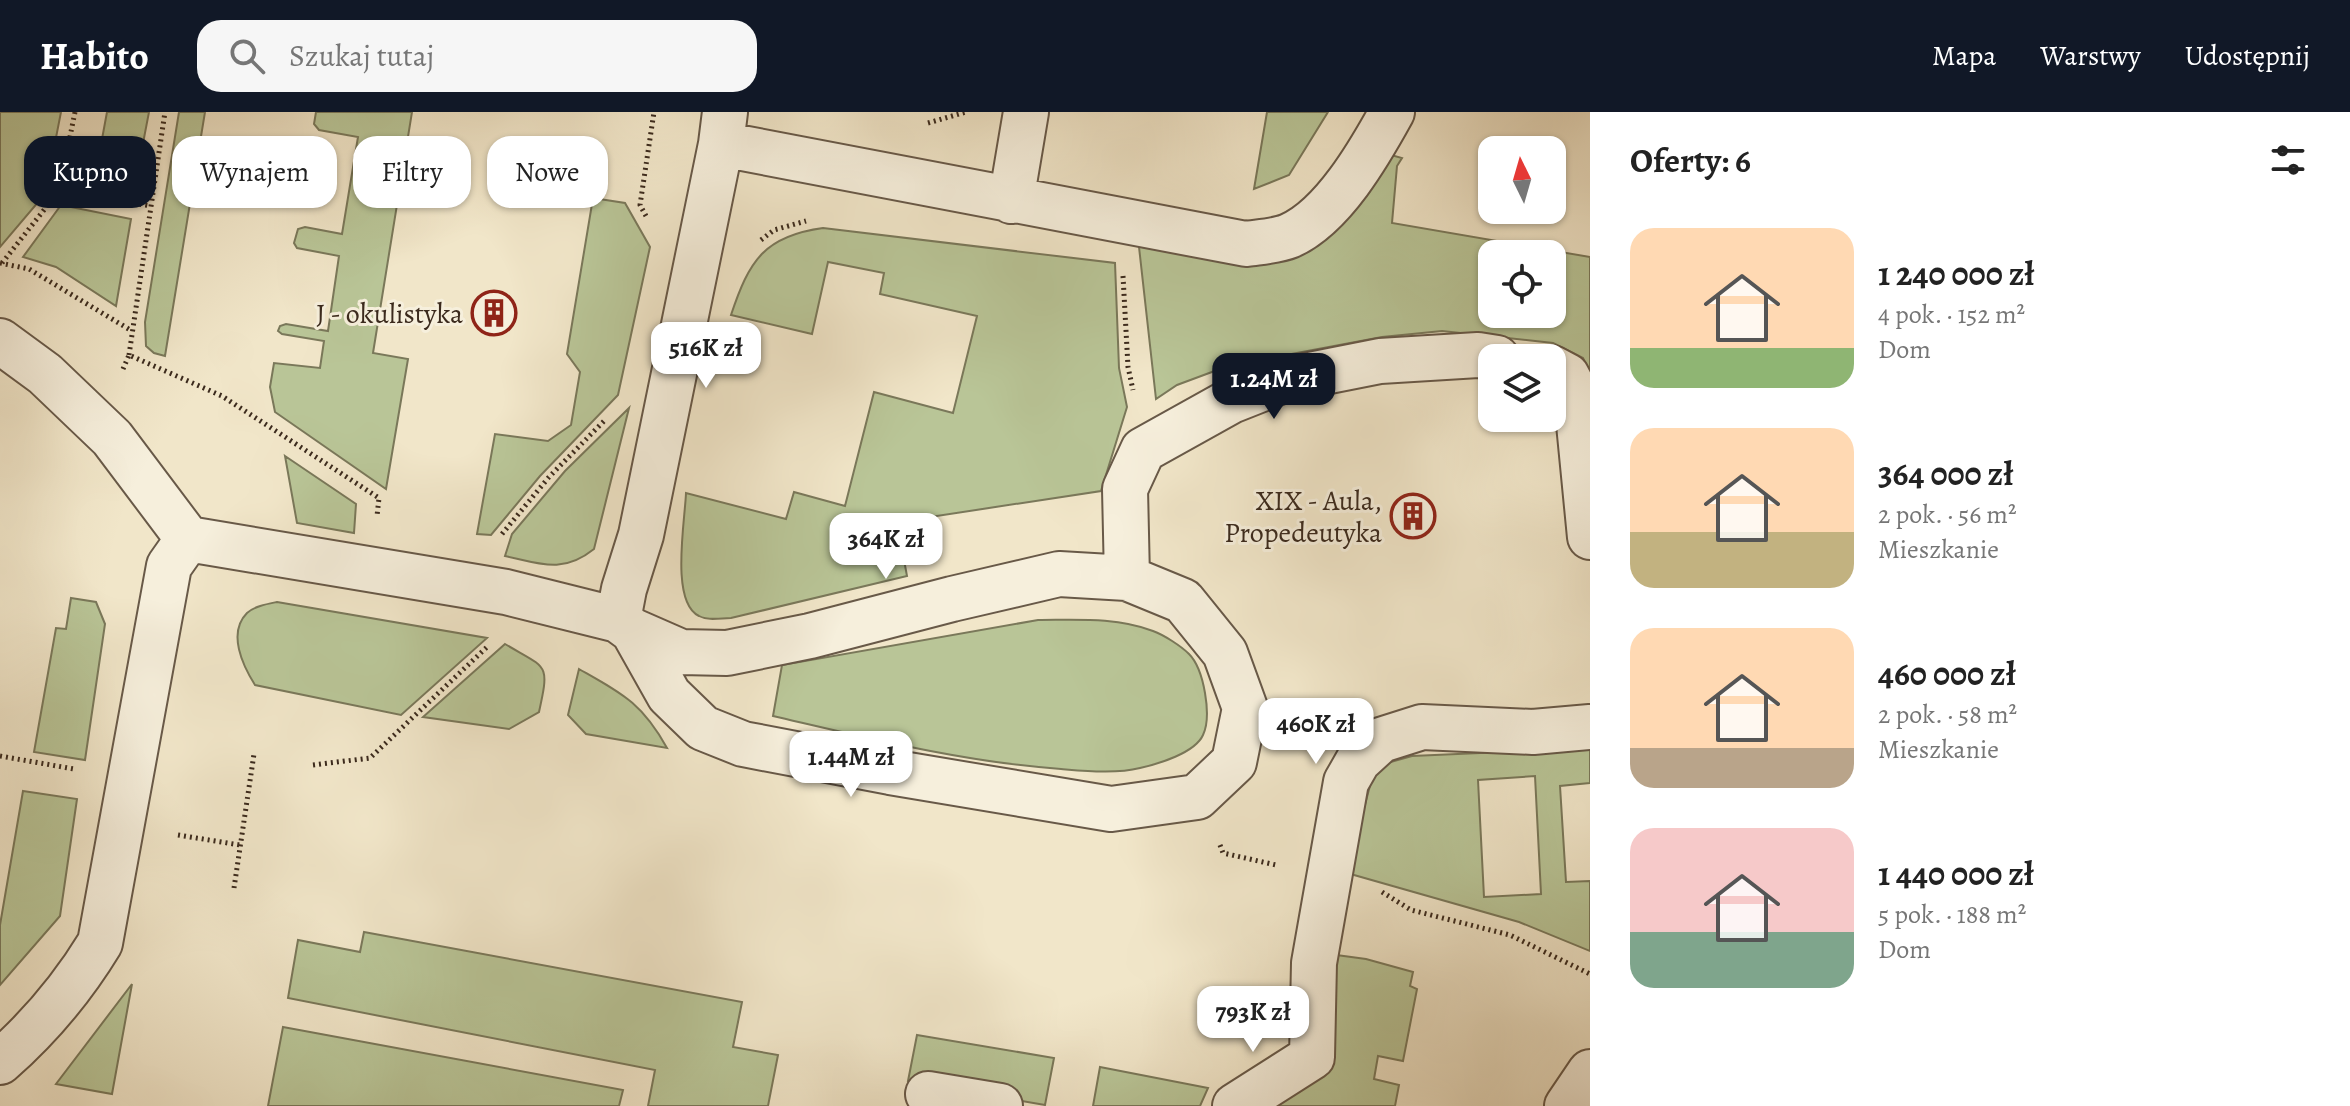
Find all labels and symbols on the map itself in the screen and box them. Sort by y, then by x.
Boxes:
north arrow [1478,136,1566,224]
building icon: J - okulistyka [470,289,518,337]
place label: J - okulistyka [316,295,463,333]
pin: 516K zł [632,322,780,390]
pin: 1.24M zł [1191,353,1357,421]
place label: XIX - Aula, Propedeutyka [1224,482,1382,552]
building icon: XIX - Aula, Propedeutyka [1389,492,1437,540]
pin: 364K zł [812,513,960,581]
pin: 460K zł [1242,698,1390,766]
pin: 1.44M zł [768,731,934,799]
pin: 793K zł [1179,986,1327,1054]

